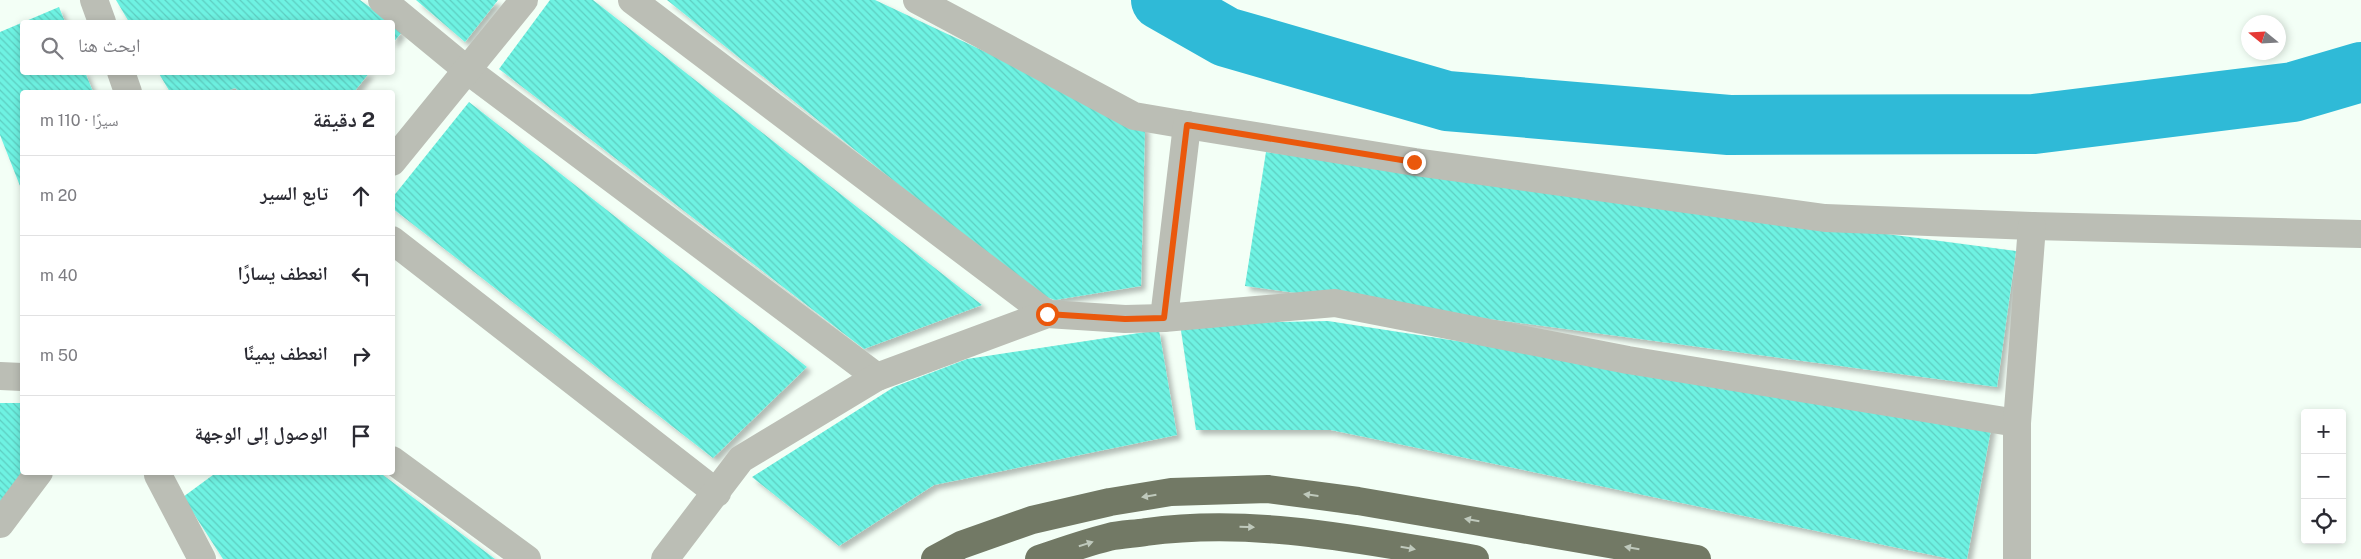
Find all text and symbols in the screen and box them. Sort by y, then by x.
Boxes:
north arrow [2241,15,2286,60]
search box [20,20,395,75]
icon: search [38,34,66,62]
text: ابحث هنا [78,34,141,56]
text: 2 دقيقة [313,107,375,132]
text: سيرًا · 110 m [40,111,118,130]
route end [1403,151,1426,174]
text: تابع السير [260,182,328,204]
icon: ahead [347,182,375,210]
text: 20 m [40,186,77,205]
text: انعطف يسارًا [238,262,328,284]
icon: left [347,262,375,290]
text: 40 m [40,266,78,285]
route start [1036,303,1059,326]
text: انعطف يمينًا [243,342,328,364]
icon: right [347,342,375,370]
text: 50 m [40,346,78,365]
map controls [2301,409,2346,544]
button: + [2301,409,2346,454]
text: الوصول إلى الوجهة [194,422,328,444]
icon: arrive [347,422,375,450]
button: − [2301,454,2346,499]
one-way arrow [1303,491,1319,499]
one-way arrow [1141,492,1157,500]
button: locate [2301,499,2346,544]
one-way arrow [1463,516,1479,524]
one-way arrow [1239,523,1255,531]
one-way arrow [1079,540,1094,548]
one-way arrow [1623,543,1639,551]
one-way arrow [1400,544,1416,552]

